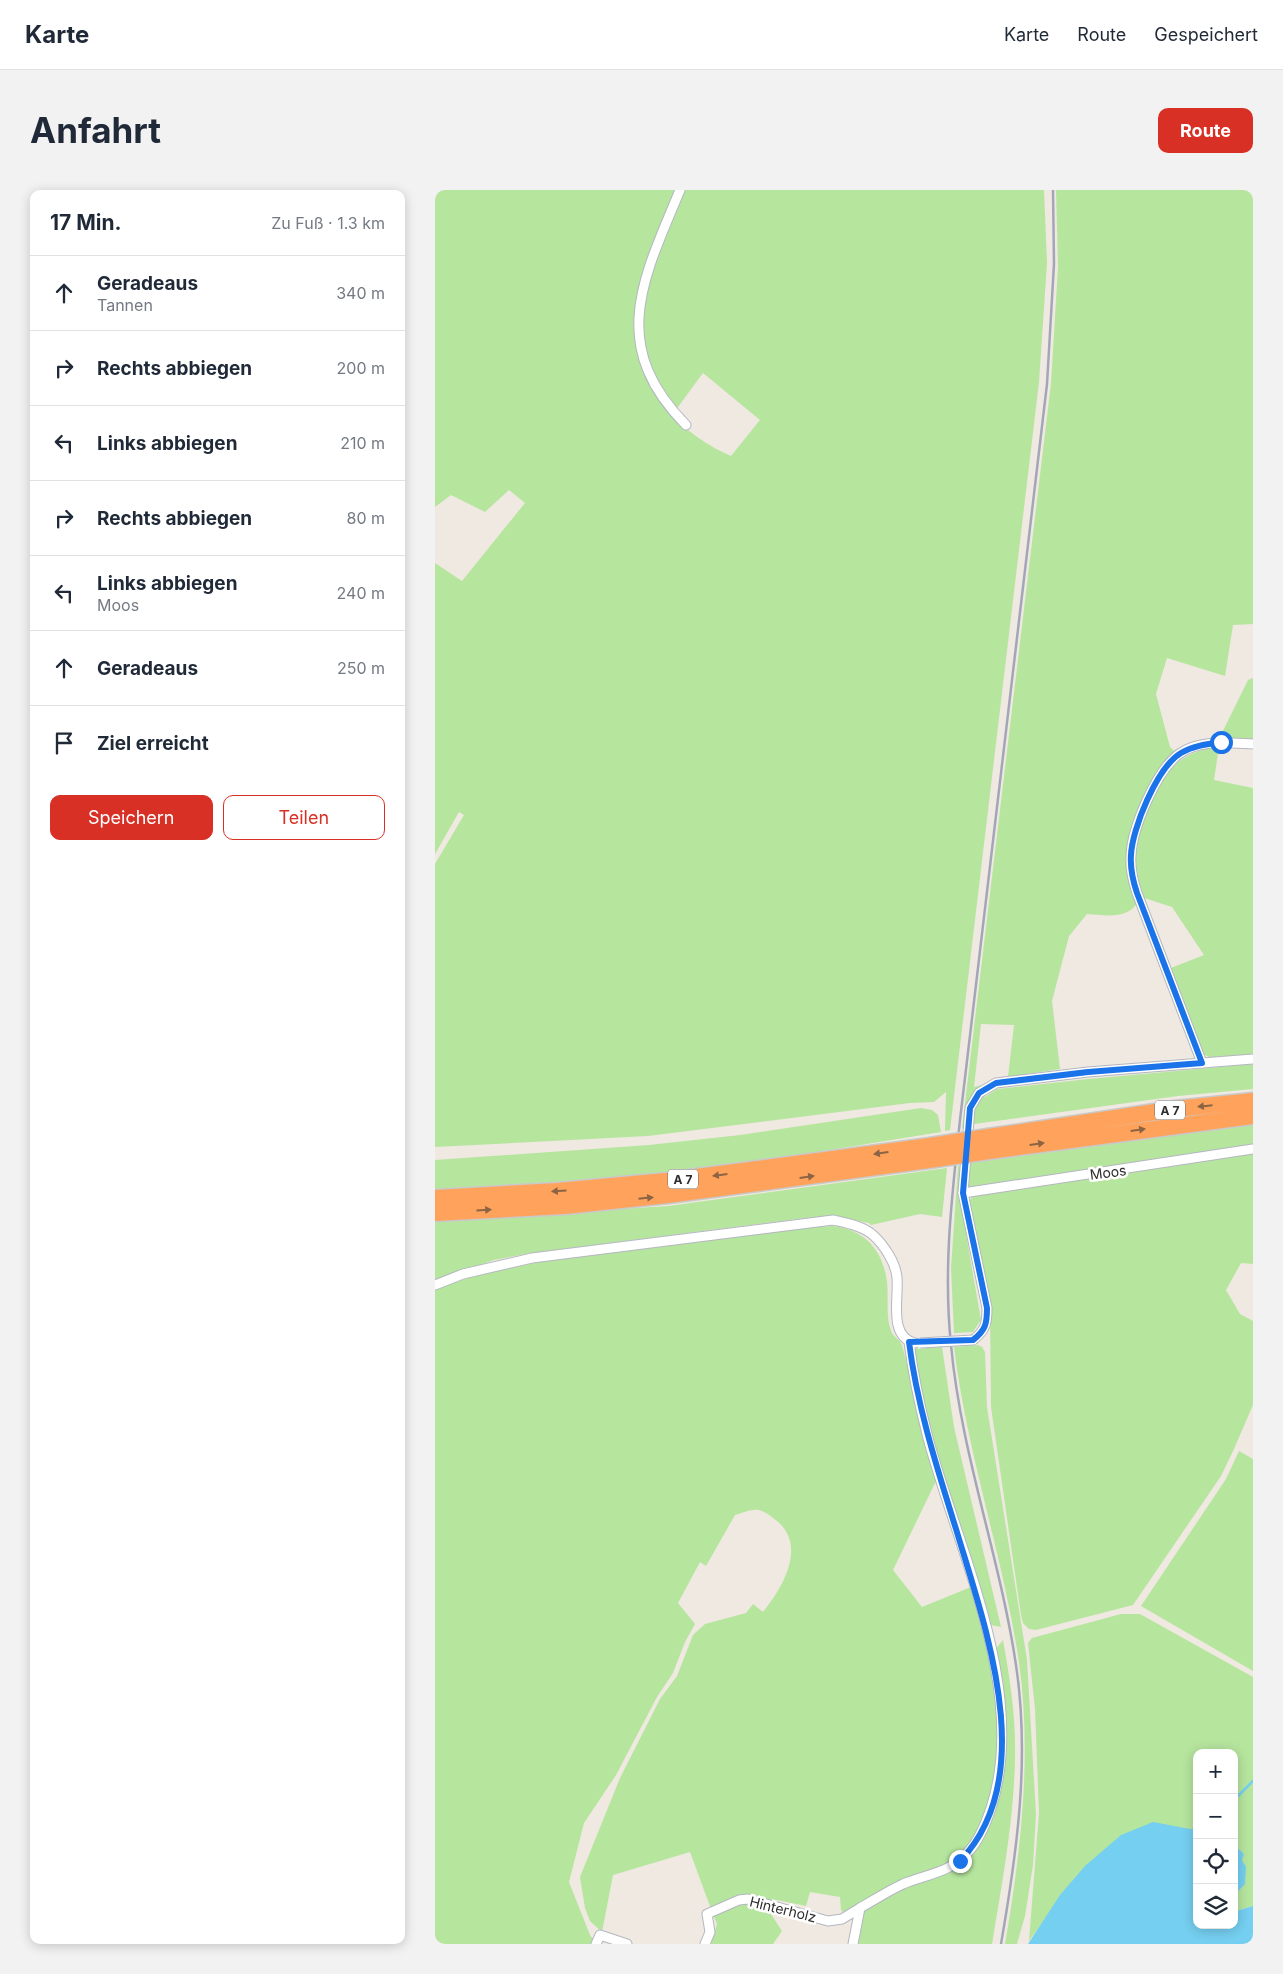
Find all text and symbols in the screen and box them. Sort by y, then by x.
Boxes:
text: Karte [25,20,89,49]
text: Karte [1004,24,1049,45]
text: Route [1077,24,1126,45]
text: Gespeichert [1154,24,1258,45]
button: Route [1158,108,1253,153]
text: Anfahrt [30,109,161,151]
text: 17 Min. [50,210,122,235]
text: Zu Fuß · 1.3 km [271,213,385,233]
text: Geradeaus [97,272,198,295]
icon: ahead [50,279,78,307]
text: 340 m [336,283,385,303]
text: Tannen [97,295,153,315]
icon: right [50,354,78,382]
text: Rechts abbiegen [97,357,252,380]
text: 200 m [337,358,385,378]
icon: left [50,429,78,457]
text: Links abbiegen [97,432,238,455]
text: 210 m [340,433,385,453]
icon: right [50,504,78,532]
text: Rechts abbiegen [97,507,252,530]
text: 80 m [346,508,385,528]
text: Links abbiegen [97,572,238,595]
icon: left [50,579,78,607]
text: 240 m [337,583,385,603]
text: Moos [97,595,139,615]
icon: ahead [50,654,78,682]
text: Geradeaus [97,657,198,680]
text: 250 m [337,658,385,678]
icon: arrive [50,729,78,757]
route start [1210,731,1233,754]
text: Ziel erreicht [97,732,209,755]
button: Speichern [50,795,213,840]
button: Teilen [223,795,385,840]
road number: A 7 [1155,1100,1185,1120]
one-way arrow [1196,1102,1212,1110]
one-way arrow [1130,1126,1146,1134]
one-way arrow [1030,1140,1046,1148]
one-way arrow [873,1149,889,1157]
street label: Moos [1089,1161,1127,1183]
road number: A 7 [668,1170,698,1189]
one-way arrow [712,1171,728,1179]
one-way arrow [799,1173,815,1181]
one-way arrow [550,1187,566,1195]
one-way arrow [638,1194,654,1202]
one-way arrow [476,1206,492,1214]
map controls [1193,1749,1238,1929]
button: + [1193,1749,1238,1794]
button: − [1193,1794,1238,1839]
button: locate [1193,1839,1238,1884]
route end [949,1850,972,1873]
button: layers [1193,1884,1238,1929]
street label: Hinterholz [748,1893,818,1925]

